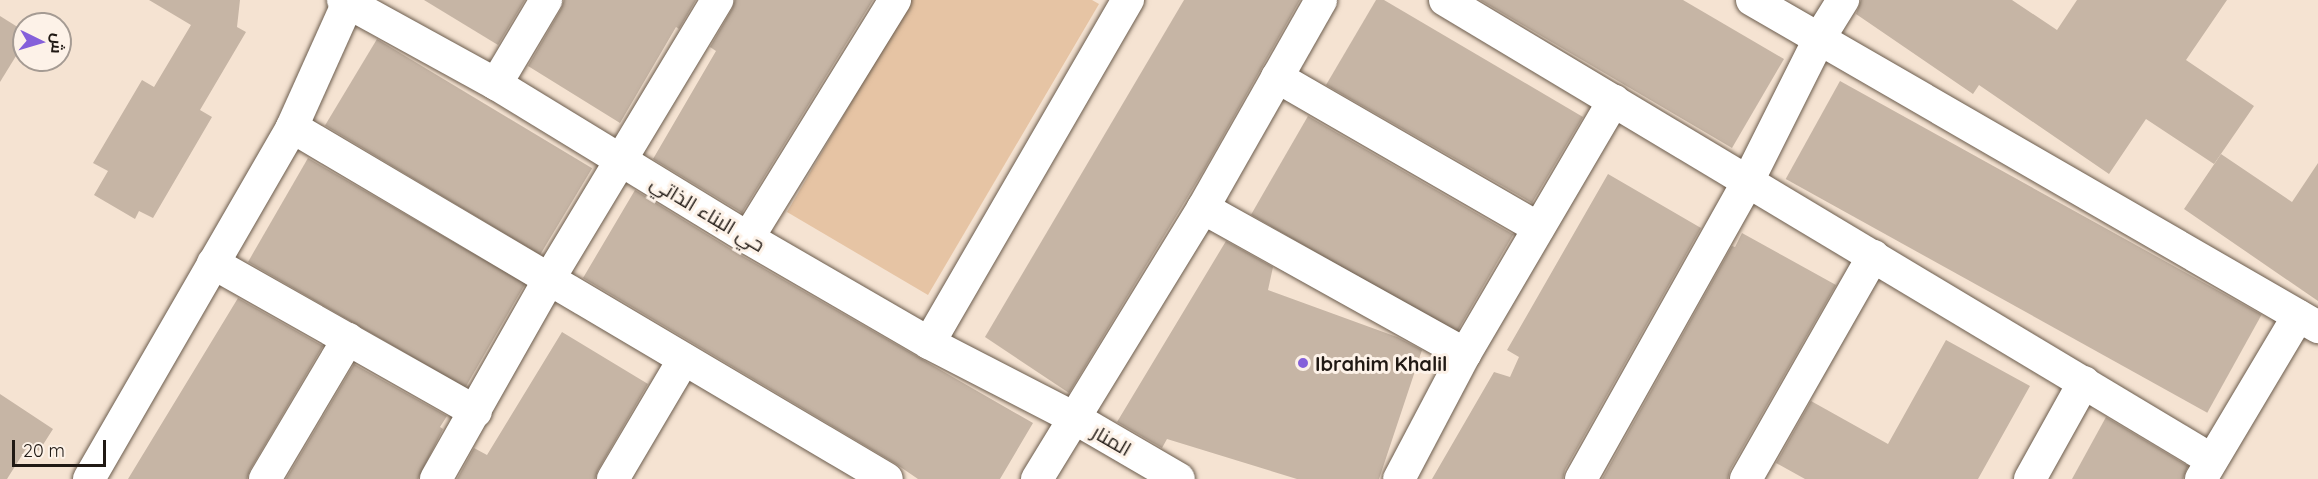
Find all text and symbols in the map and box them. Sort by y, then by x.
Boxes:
north arrow [12,12,72,72]
text: ش [47,32,69,54]
street label: حي البناء الذاتي [646,169,770,257]
place label: Ibrahim Khalil [1315,351,1447,375]
marker: Ibrahim Khalil [1296,356,1310,370]
street label: المنار [1088,419,1136,461]
scale bar [15,428,110,466]
text: 20 m [23,439,65,462]

